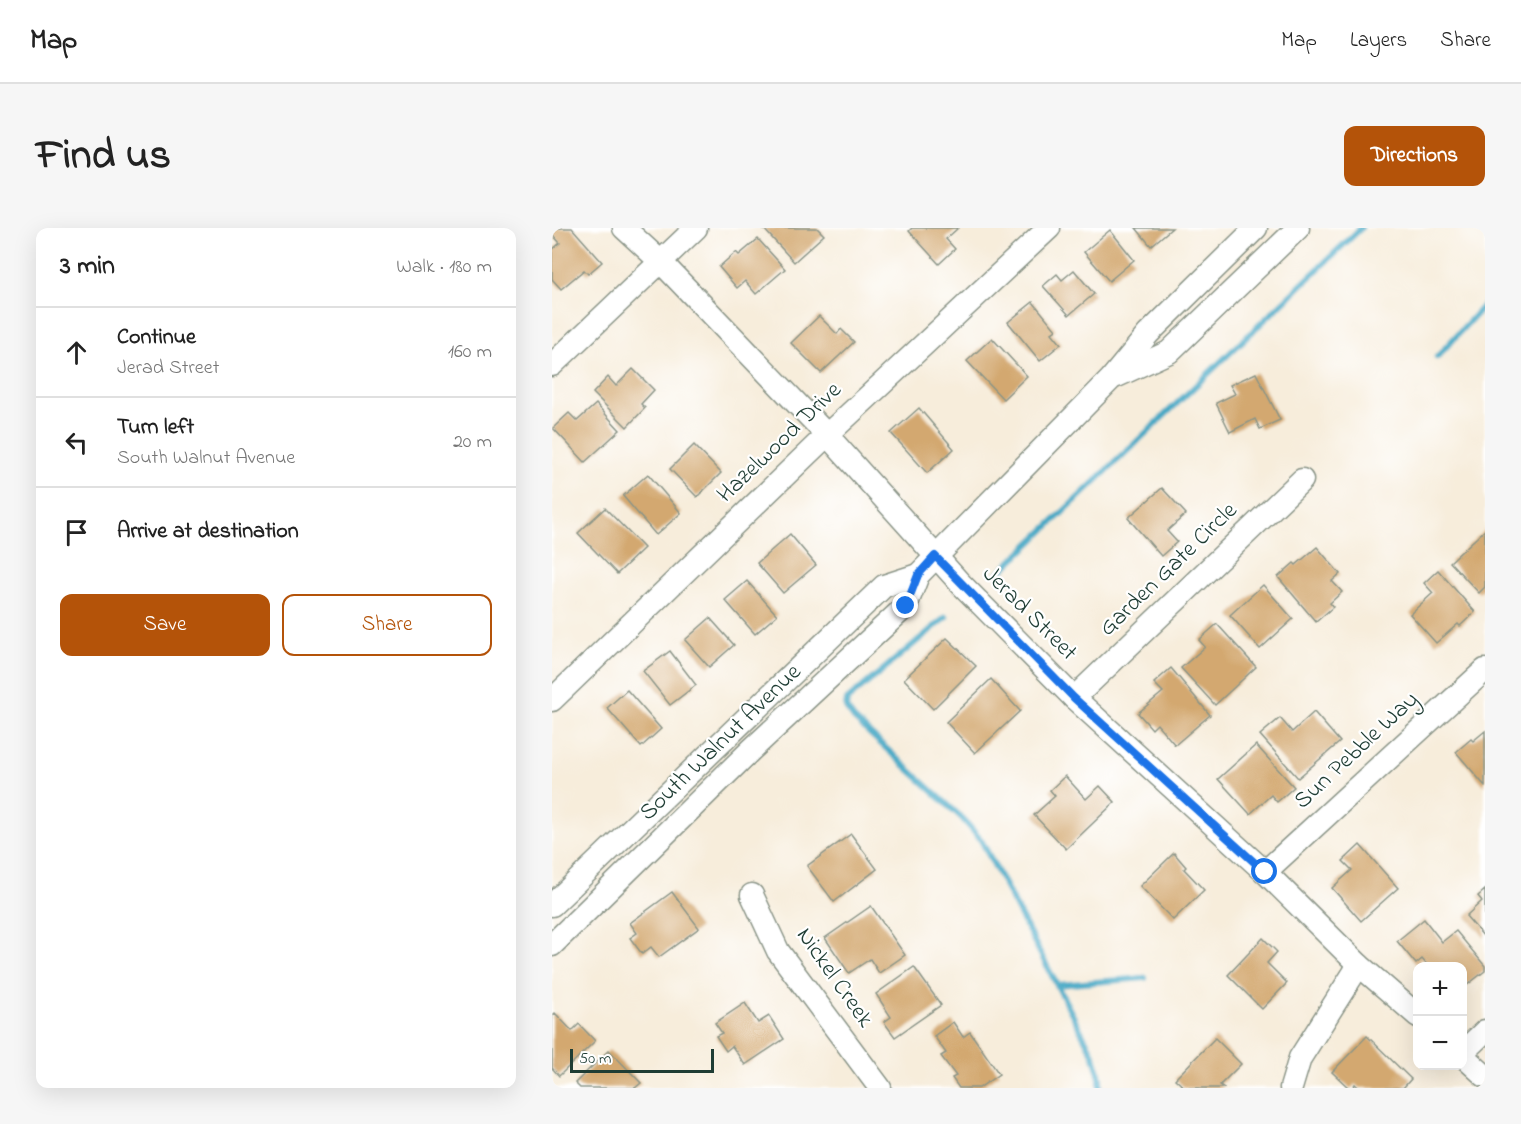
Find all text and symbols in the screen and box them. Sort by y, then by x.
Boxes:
text: Map [30,21,77,62]
text: Map [1281,26,1317,56]
text: Layers [1350,26,1407,56]
text: Share [1440,26,1491,56]
text: Find us [36,126,171,187]
button: Directions [1344,126,1485,186]
text: 3 min [60,248,115,286]
text: Walk · 180 m [396,253,492,282]
text: Continue [117,322,196,354]
icon: ahead [60,336,93,369]
text: 160 m [448,338,492,367]
text: Jerad Street [117,354,219,383]
street label: Hazelwood Drive [710,374,851,512]
text: Turn left [117,412,194,444]
icon: left [60,426,93,459]
text: 20 m [453,428,492,457]
text: South Walnut Avenue [117,444,295,473]
street label: Garden Gate Circle [1092,494,1246,645]
icon: arrive [60,516,93,549]
text: Arrive at destination [117,516,299,548]
street label: Jerad Street [973,558,1085,670]
route end [892,592,918,618]
button: Save [60,594,270,656]
button: Share [282,594,492,656]
street label: South Walnut Avenue [632,656,810,830]
street label: Sun Pebble Way [1287,684,1428,819]
route start [1251,858,1277,884]
street label: Nickel Creek [787,921,882,1036]
map controls [1413,962,1467,1070]
button: + [1413,962,1467,1016]
button: − [1413,1016,1467,1070]
scale bar [570,1046,714,1074]
text: 50 m [579,1047,611,1071]

